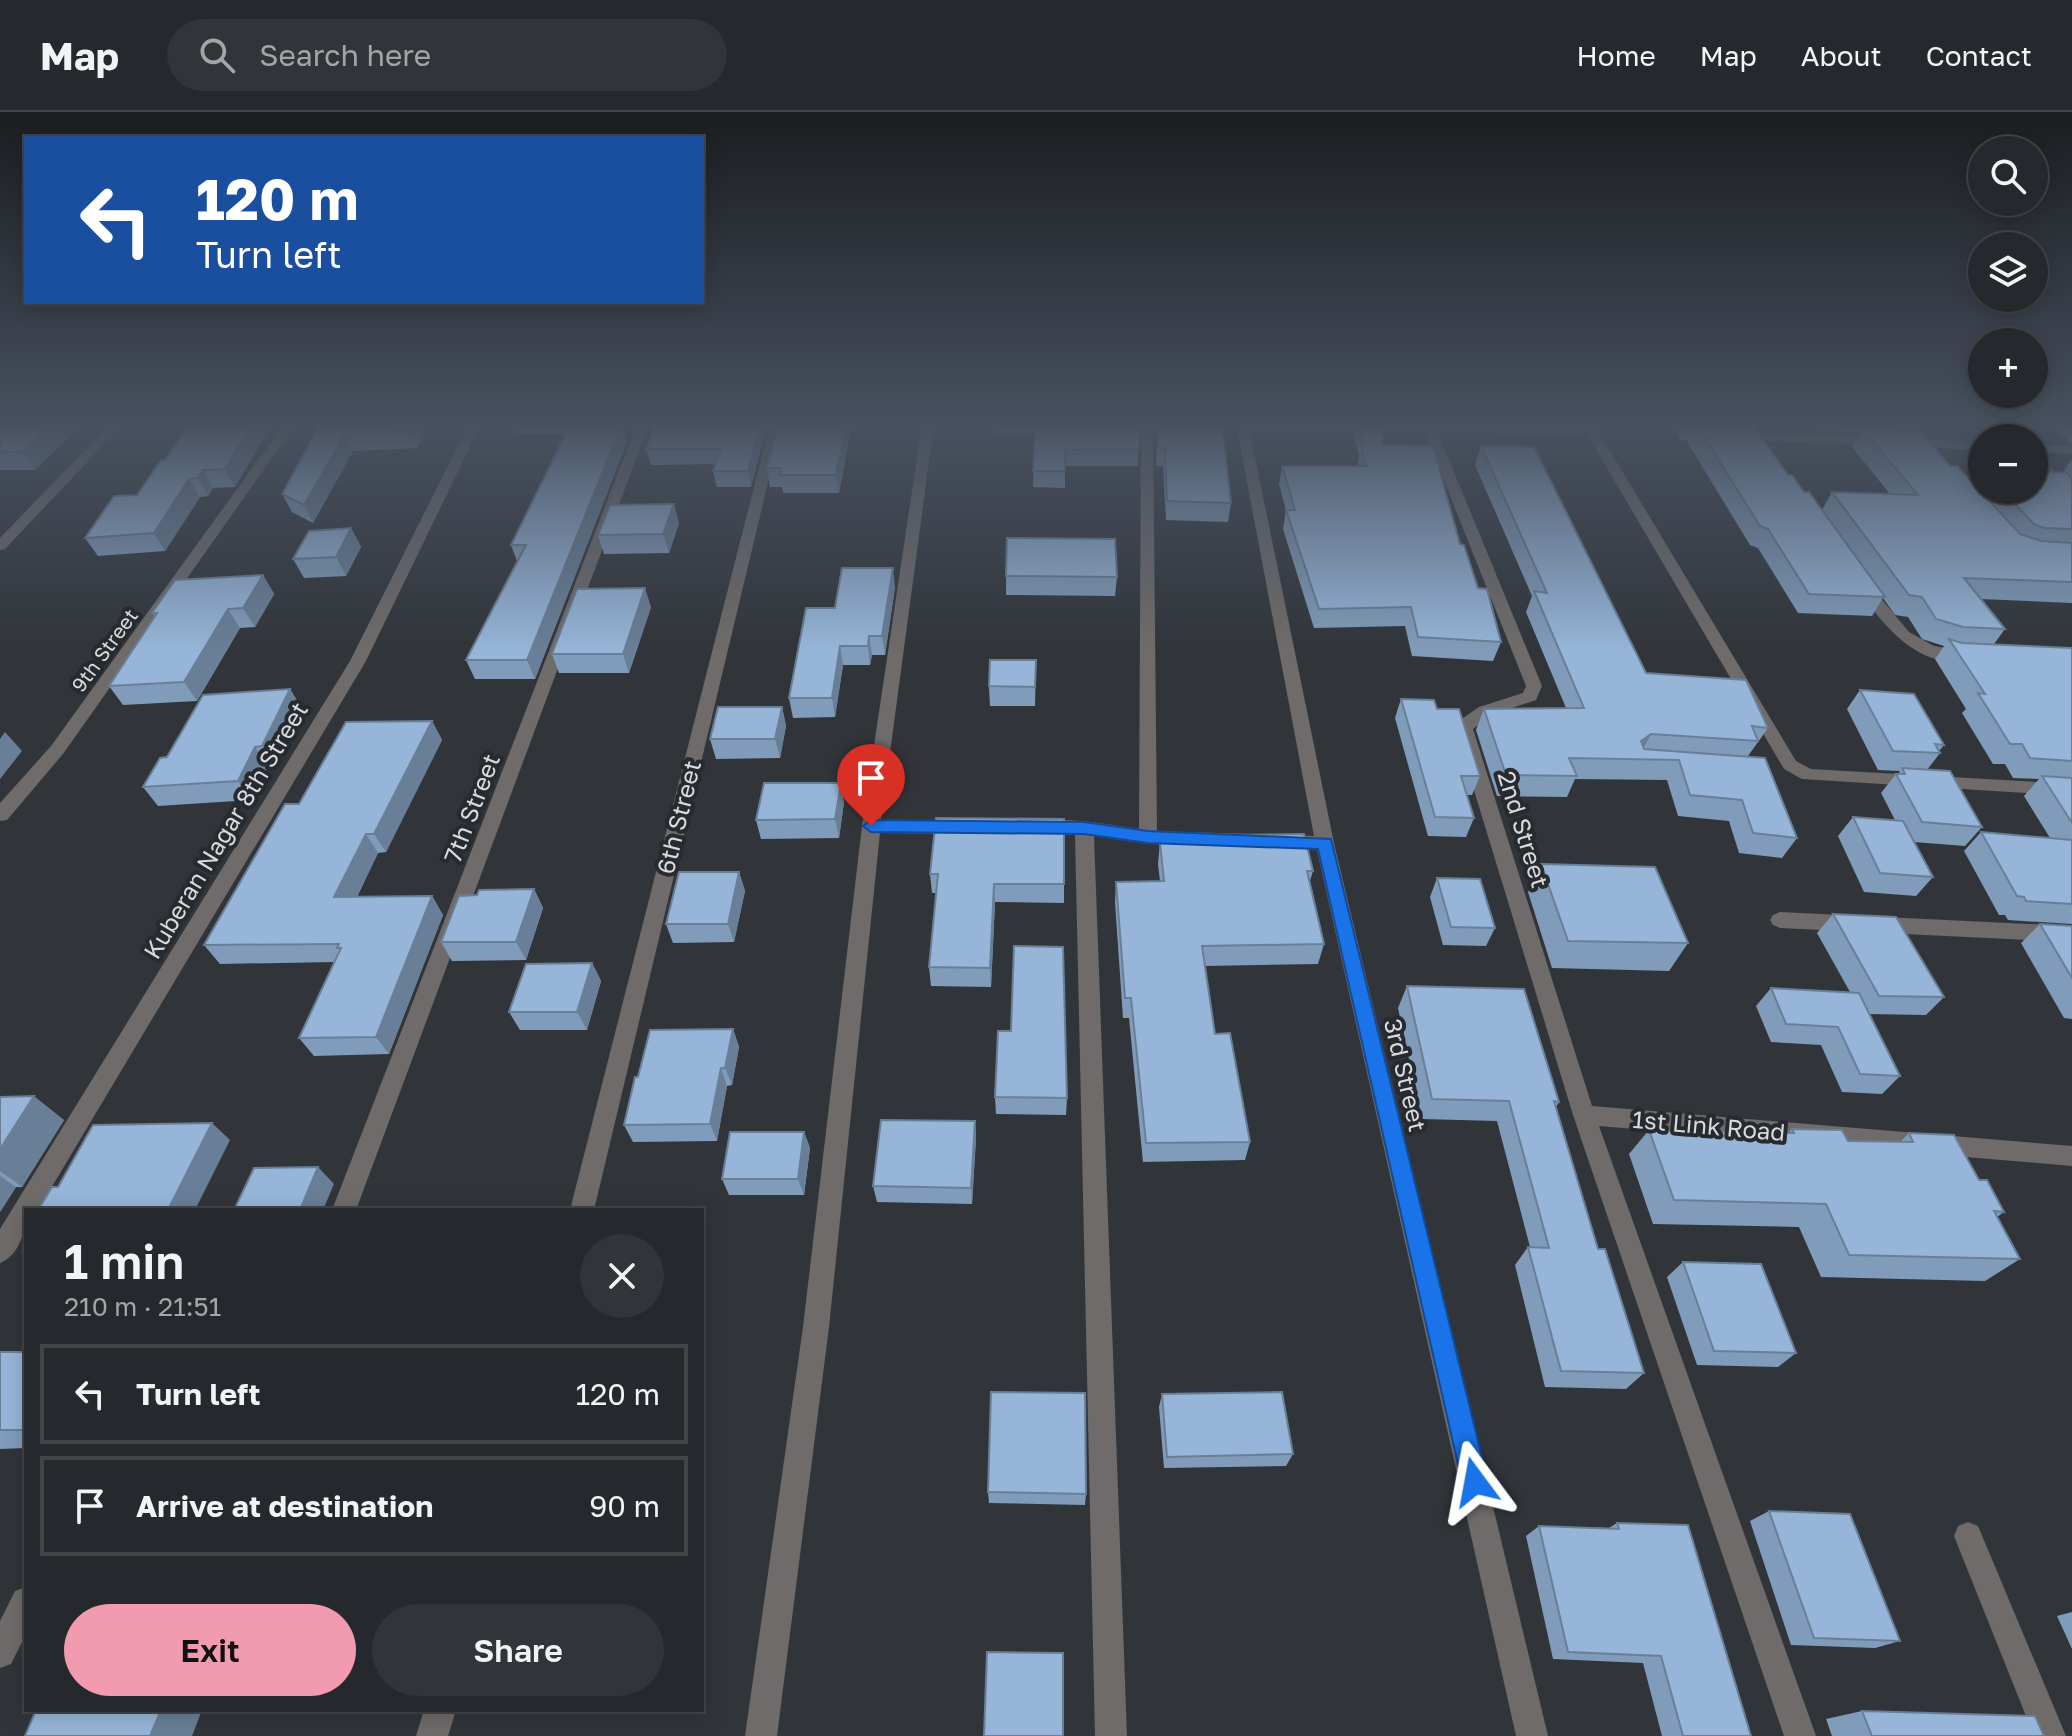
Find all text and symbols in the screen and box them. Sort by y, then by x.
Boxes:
search box [167,19,727,91]
text: Map [40,33,119,78]
icon: search [195,33,239,77]
text: Search here [259,37,431,73]
text: Home [1577,39,1656,72]
text: Map [1700,39,1757,72]
text: About [1801,39,1882,72]
text: Contact [1926,39,2032,72]
map controls [1968,136,2048,504]
button: search [1968,136,2048,216]
text: 120 m [196,165,358,232]
icon: left [64,168,168,272]
button: layers [1968,232,2048,312]
text: Turn left [196,233,342,276]
button: + [1968,328,2048,408]
button: − [1968,424,2048,504]
street label: 9th Street [66,604,142,696]
street label: Kuberan Nagar 8th Street [137,696,313,964]
pin [837,744,905,826]
street label: 7th Street [437,750,505,866]
icon: arrive [849,756,893,800]
street label: 6th Street [650,757,706,877]
street label: 2nd Street [1493,767,1555,891]
street label: 3rd Street [1379,1016,1433,1134]
street label: 1st Link Road [1631,1104,1787,1146]
text: 1 min [64,1232,184,1290]
button: close [580,1234,664,1318]
text: 210 m · 21:51 [64,1291,221,1322]
icon: left [68,1372,112,1416]
text: Turn left [136,1376,261,1412]
text: 120 m [575,1376,660,1412]
position arrow [1433,1440,1517,1524]
icon: arrive [68,1484,112,1528]
text: Arrive at destination [136,1488,433,1524]
text: 90 m [589,1488,660,1524]
button: Exit [64,1604,356,1696]
button: Share [372,1604,664,1696]

